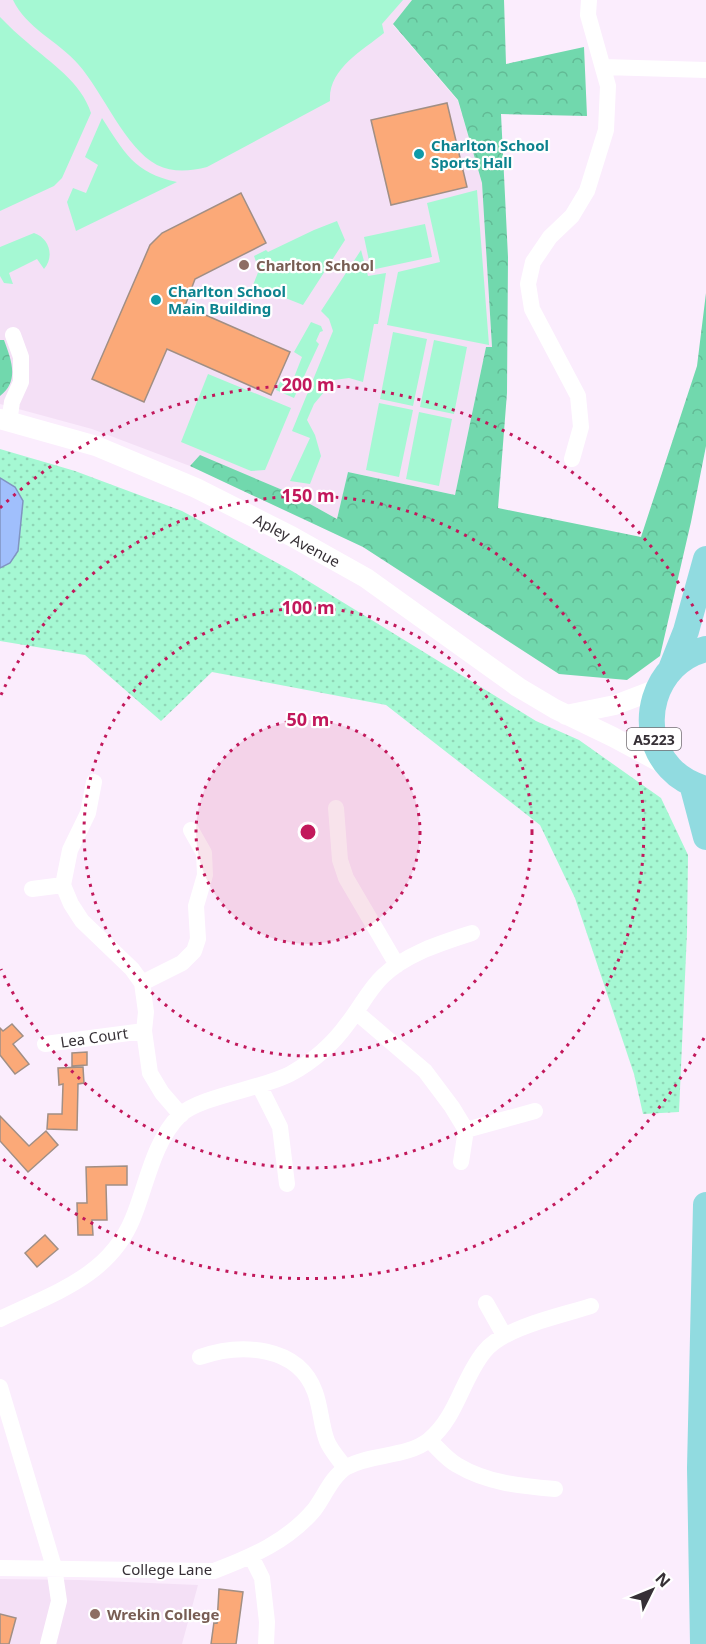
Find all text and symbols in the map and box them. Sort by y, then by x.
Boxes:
place label: Charlton School Sports Hall [431,135,549,172]
marker: Charlton School Sports Hall [412,147,426,161]
place label: Charlton School [256,255,374,275]
marker: Charlton School [237,258,251,272]
place label: Charlton School Main Building [168,281,286,318]
marker: Charlton School Main Building [149,293,163,307]
text: 200 m [281,372,335,396]
text: 150 m [281,483,335,507]
street label: Apley Avenue [250,509,344,571]
text: 100 m [281,595,335,619]
text: 50 m [287,707,329,731]
road number: A5223 [627,728,681,750]
centre of rings [298,822,318,842]
street label: Lea Court [59,1022,130,1052]
street label: College Lane [122,1559,212,1579]
north arrow [622,1560,682,1620]
text: N [650,1568,675,1592]
place label: Wrekin College [107,1604,220,1624]
marker: Wrekin College [88,1607,102,1621]

